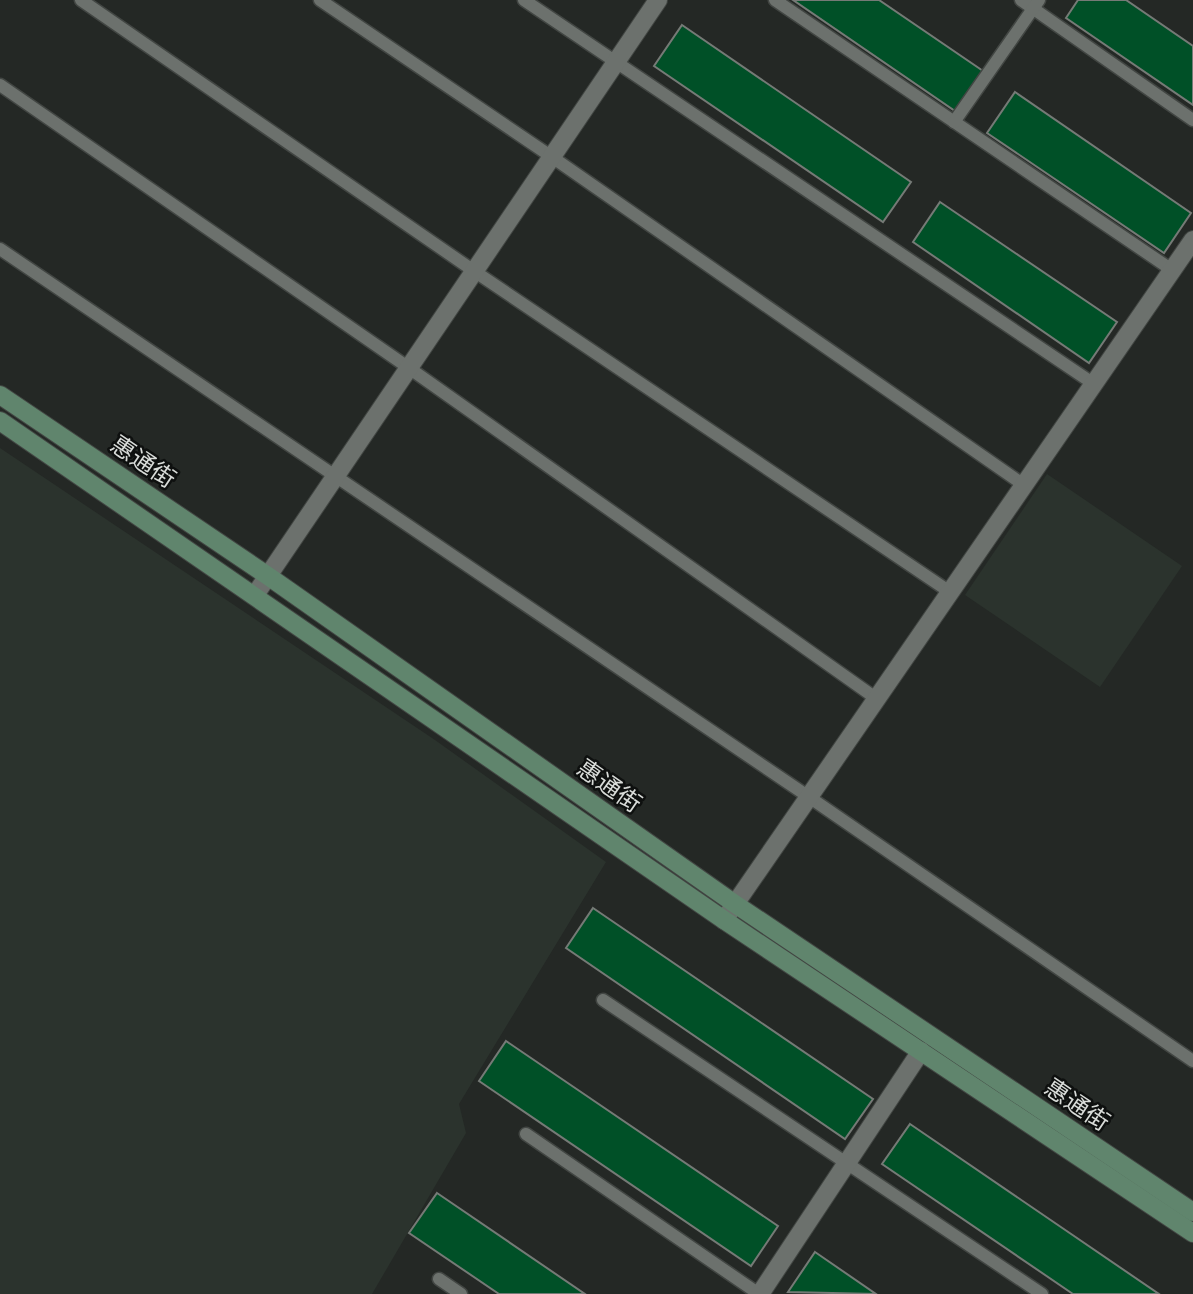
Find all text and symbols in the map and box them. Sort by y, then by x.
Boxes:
street label: 惠通街 [105,429,181,494]
street label: 惠通街 [571,753,647,818]
street label: 惠通街 [1039,1072,1115,1137]

